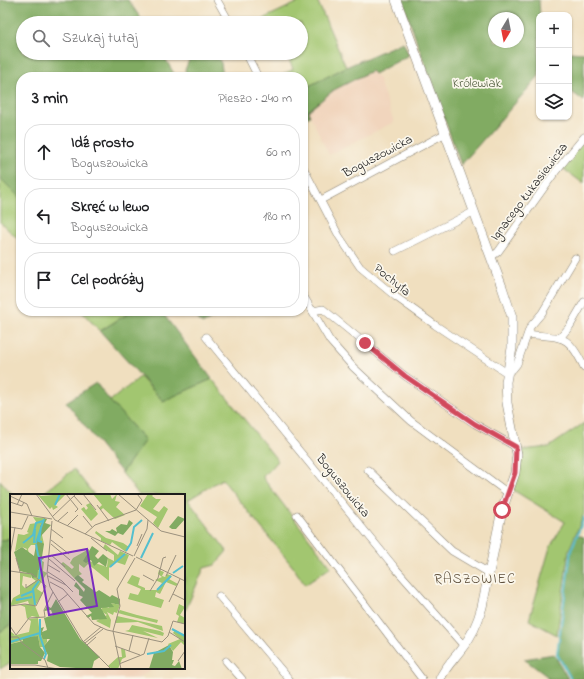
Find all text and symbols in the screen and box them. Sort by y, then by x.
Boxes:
north arrow [488,12,524,48]
map controls [536,12,572,120]
button: + [536,12,572,48]
search box [16,16,308,60]
icon: search [30,27,52,49]
text: Szukaj tutaj [62,27,138,49]
button: − [536,48,572,84]
park label: Królewiak [453,74,501,93]
button: layers [536,84,572,120]
text: 3 min [32,86,68,111]
text: Pieszo · 240 m [218,89,292,108]
street label: Boguszowicka [338,130,417,184]
text: Idź prosto [71,132,134,154]
street label: Ignacego Łukasiewicza [486,139,573,246]
icon: ahead [33,141,55,163]
text: 60 m [266,143,291,162]
text: Boguszowicka [71,154,148,173]
text: Skręć w lewo [71,196,149,218]
icon: left [33,205,55,227]
text: 180 m [263,207,291,226]
text: Boguszowicka [71,218,148,237]
street label: Pochyła [369,259,415,302]
icon: arrive [33,269,55,291]
text: Cel podróży [71,269,144,291]
route end [356,334,374,352]
street label: Boguszowicka [310,449,374,522]
inset map [10,494,185,669]
route start [493,501,511,519]
district label: RASZOWIEC [434,569,516,590]

